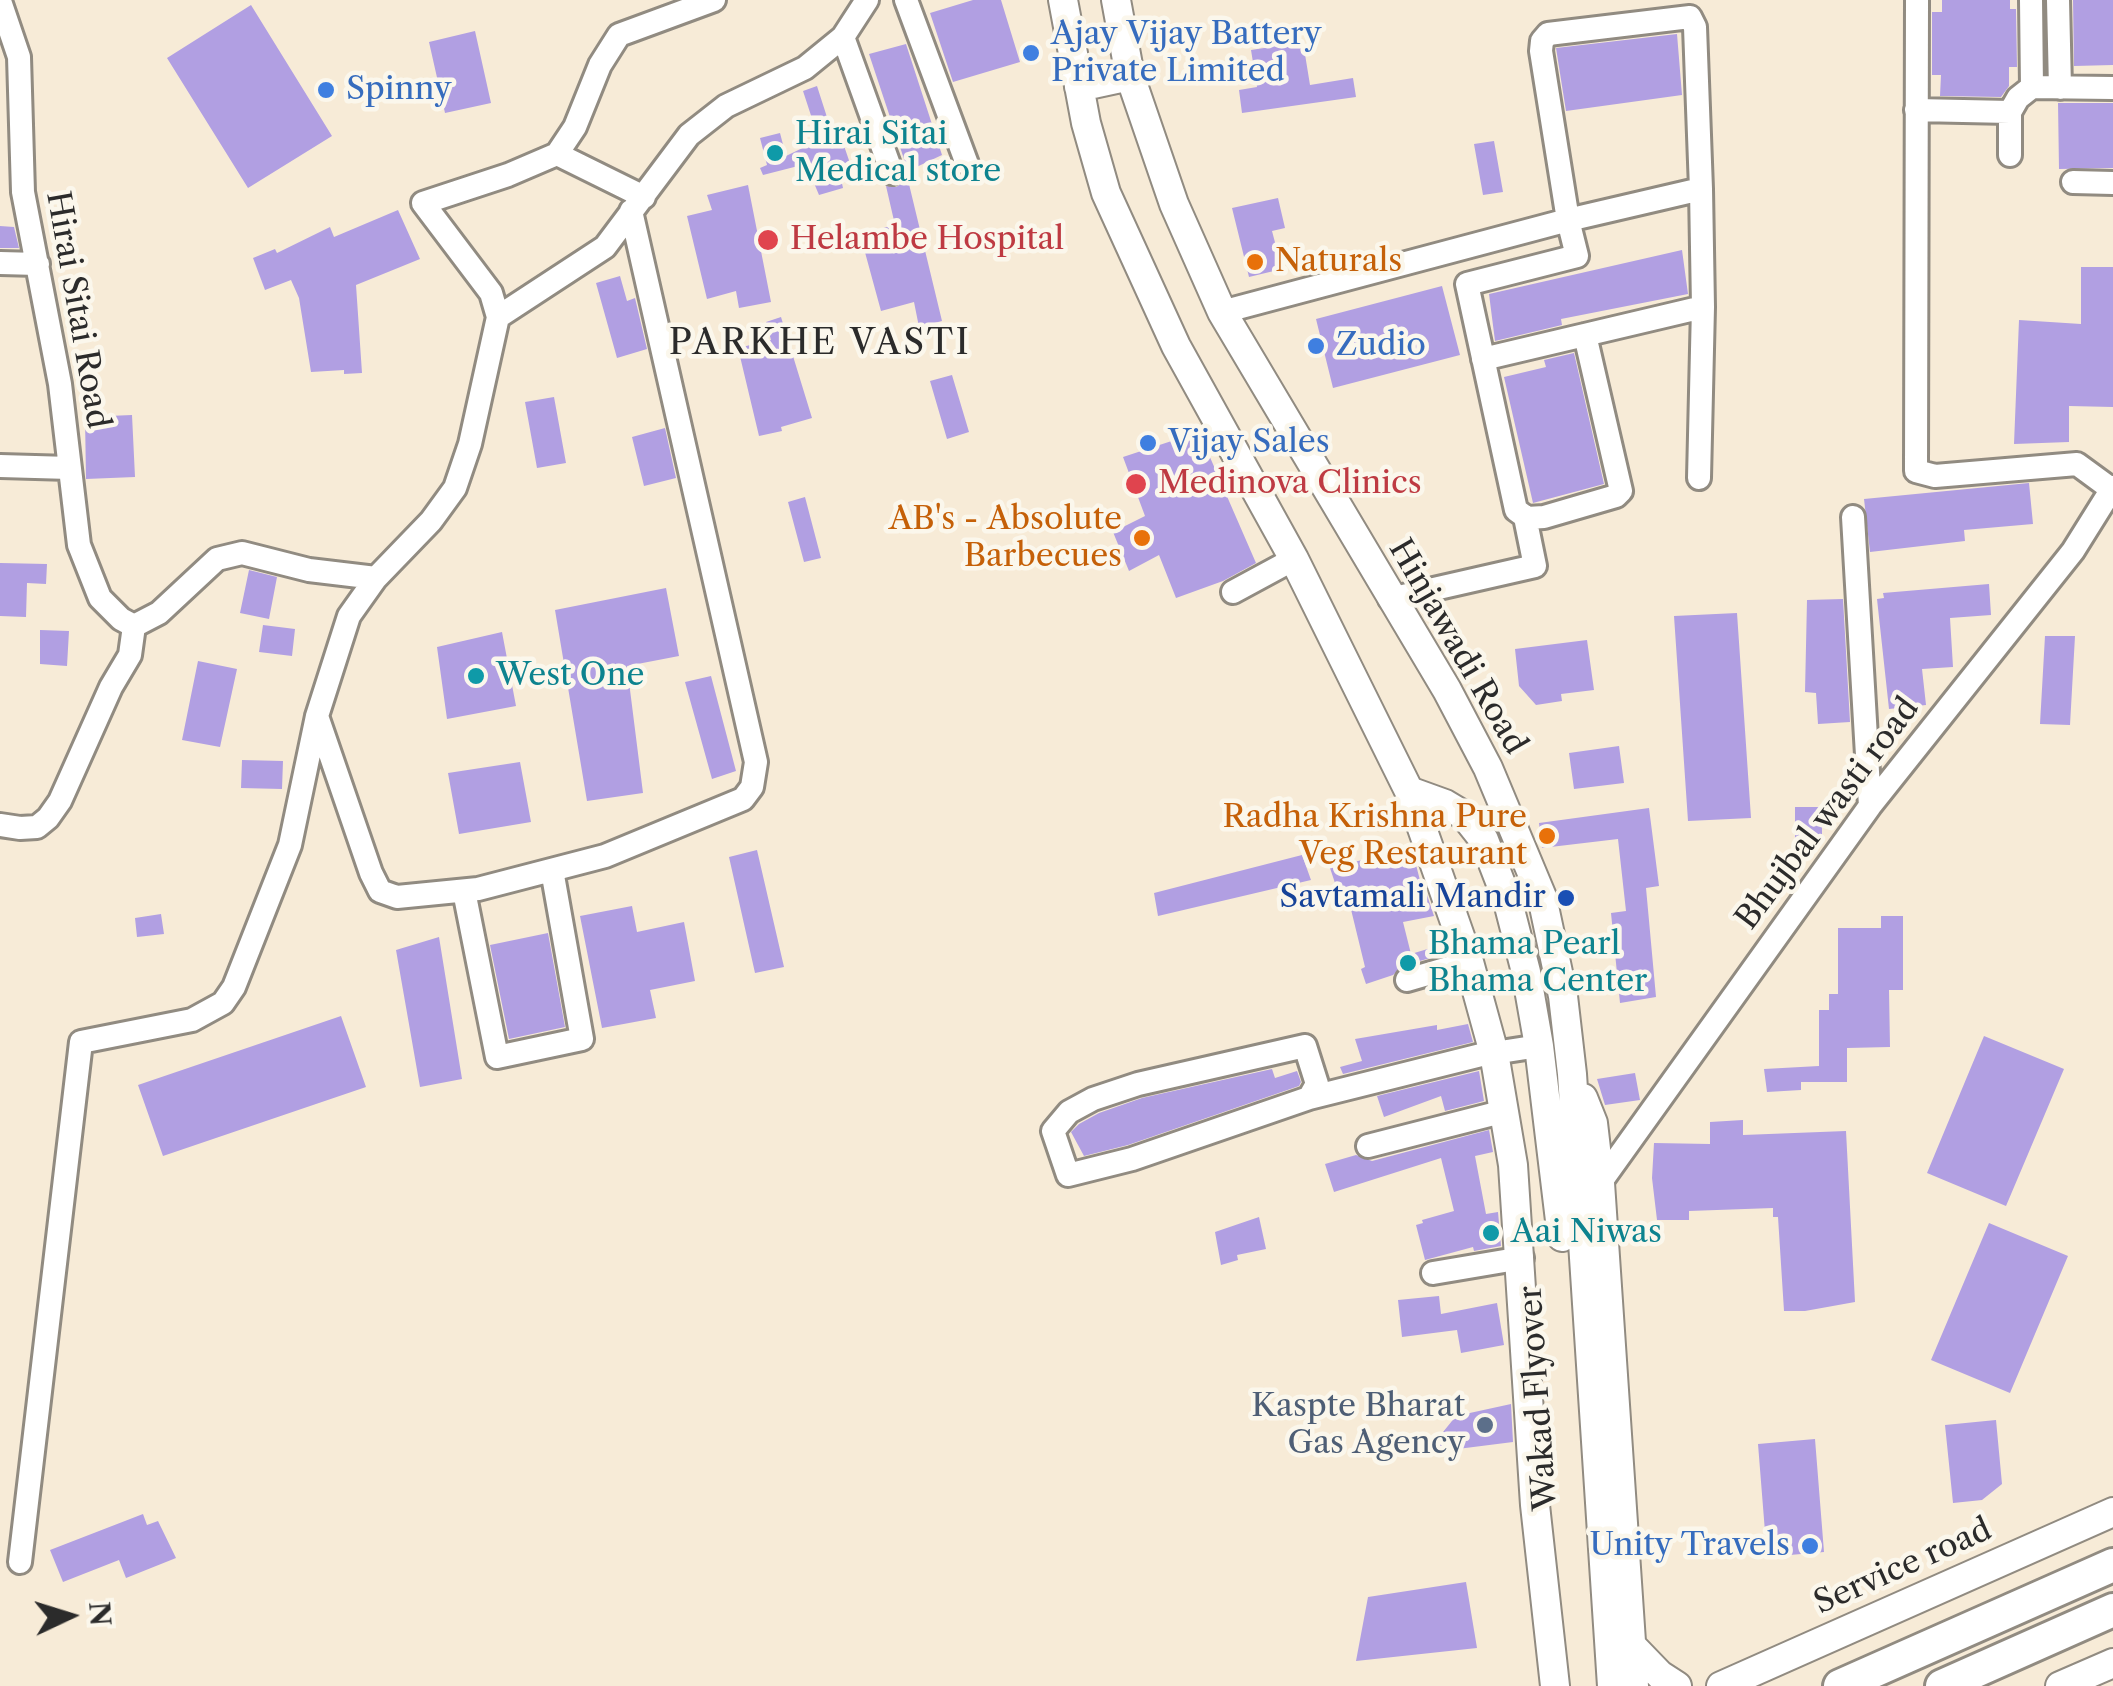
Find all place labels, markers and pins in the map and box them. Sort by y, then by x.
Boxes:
place label: Ajay Vijay Battery Private Limited [1051,16,1322,91]
marker: Ajay Vijay Battery Private Limited [1020,42,1042,64]
place label: Spinny [346,71,452,109]
marker: Spinny [315,79,337,101]
place label: Hirai Sitai Medical store [795,116,1001,191]
marker: Hirai Sitai Medical store [764,142,786,164]
place label: Helambe Hospital [790,221,1064,259]
marker: Helambe Hospital [755,227,781,253]
place label: Naturals [1275,243,1402,281]
marker: Naturals [1244,251,1266,273]
place label: Zudio [1336,327,1426,365]
marker: Zudio [1305,335,1327,357]
place label: Vijay Sales [1168,424,1330,462]
marker: Vijay Sales [1137,432,1159,454]
place label: Medinova Clinics [1158,465,1422,503]
marker: Medinova Clinics [1123,471,1149,497]
place label: AB's - Absolute Barbecues [889,501,1122,576]
marker: AB's - Absolute Barbecues [1131,527,1153,549]
place label: West One [496,657,644,695]
marker: West One [465,665,487,687]
place label: Radha Krishna Pure Veg Restaurant [1222,799,1527,874]
marker: Radha Krishna Pure Veg Restaurant [1536,825,1558,847]
place label: Savtamali Mandir [1279,879,1546,917]
marker: Savtamali Mandir [1555,887,1577,909]
place label: Bhama Pearl Bhama Center [1428,926,1648,1001]
marker: Bhama Pearl Bhama Center [1397,952,1419,974]
place label: Aai Niwas [1511,1214,1662,1252]
marker: Aai Niwas [1480,1222,1502,1244]
place label: Kaspte Bharat Gas Agency [1251,1388,1465,1463]
marker: Kaspte Bharat Gas Agency [1474,1414,1496,1436]
place label: Unity Travels [1590,1527,1790,1565]
marker: Unity Travels [1799,1535,1821,1557]

